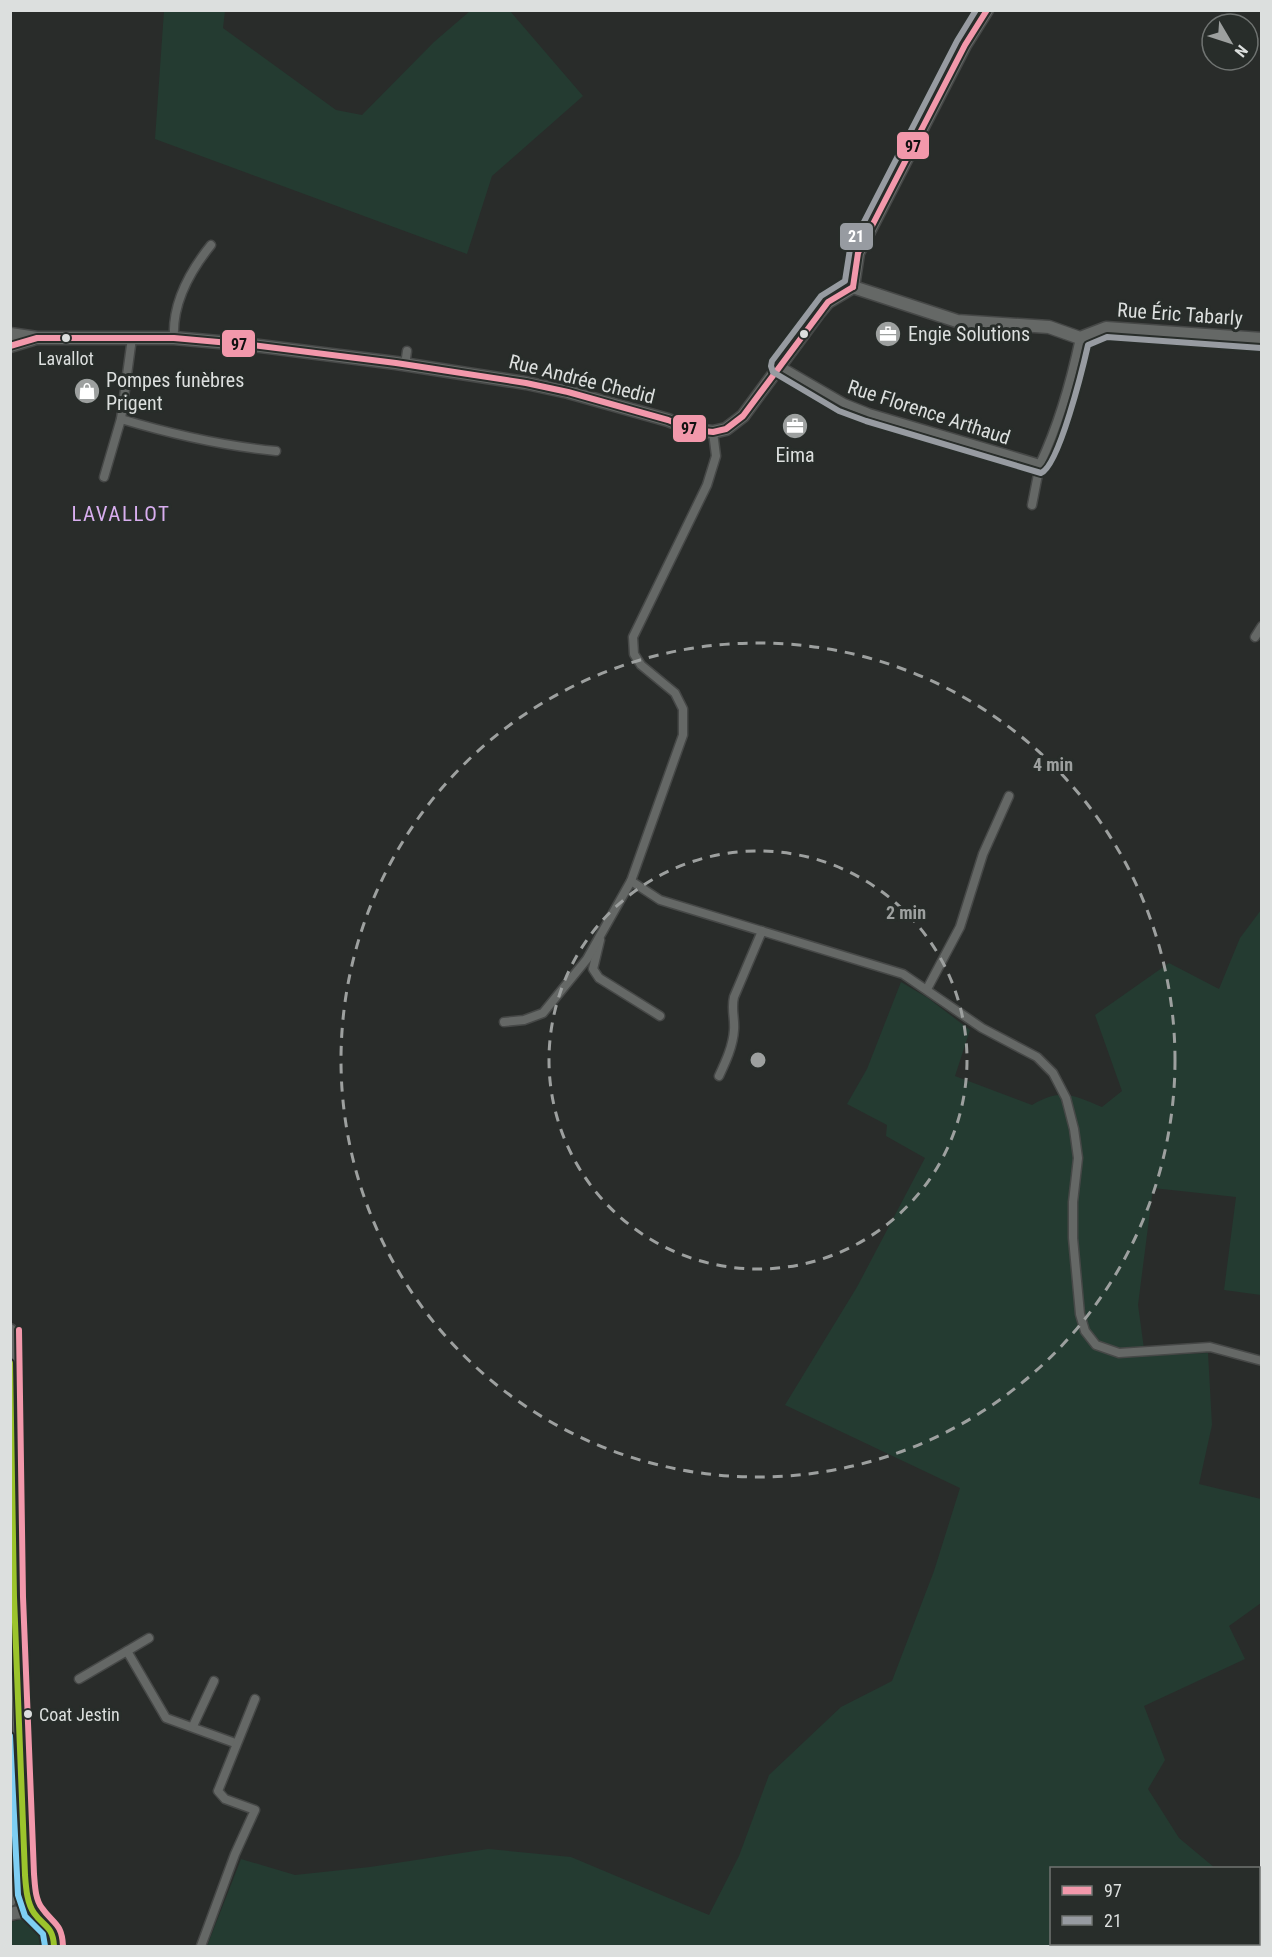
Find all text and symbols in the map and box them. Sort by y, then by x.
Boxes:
north arrow [1200,12,1260,72]
text: N [1231,41,1252,61]
line badge: 97 [896,131,930,160]
text: 97 [905,137,921,156]
line badge: 21 [839,222,874,251]
text: 21 [848,227,864,246]
street label: Rue Éric Tabarly [1116,298,1244,330]
office icon: Engie Solutions [873,319,903,349]
place label: Engie Solutions [908,322,1030,346]
unlabelled marker [798,328,810,340]
line badge: 97 [221,329,256,358]
marker: Lavallot [60,332,72,344]
text: 97 [231,335,247,354]
place label: Lavallot [38,348,94,369]
street label: Rue Andrée Chedid [507,349,657,409]
place label: Pompes funèbres Prigent [106,368,244,415]
street label: Rue Florence Arthaud [845,374,1013,450]
shop icon: Pompes funèbres Prigent [72,376,102,406]
office icon: Eima [780,411,810,441]
line badge: 97 [672,414,707,443]
text: 97 [681,419,697,438]
place label: Eima [775,443,815,467]
district label: LAVALLOT [71,502,171,526]
text: 4 min [1033,754,1073,775]
text: 2 min [886,902,926,923]
centre of rings [748,1050,768,1070]
place label: Coat Jestin [39,1704,120,1725]
marker: Coat Jestin [22,1708,34,1720]
legend [1050,1867,1260,1945]
text: 97 [1104,1880,1122,1901]
text: 21 [1104,1910,1122,1931]

